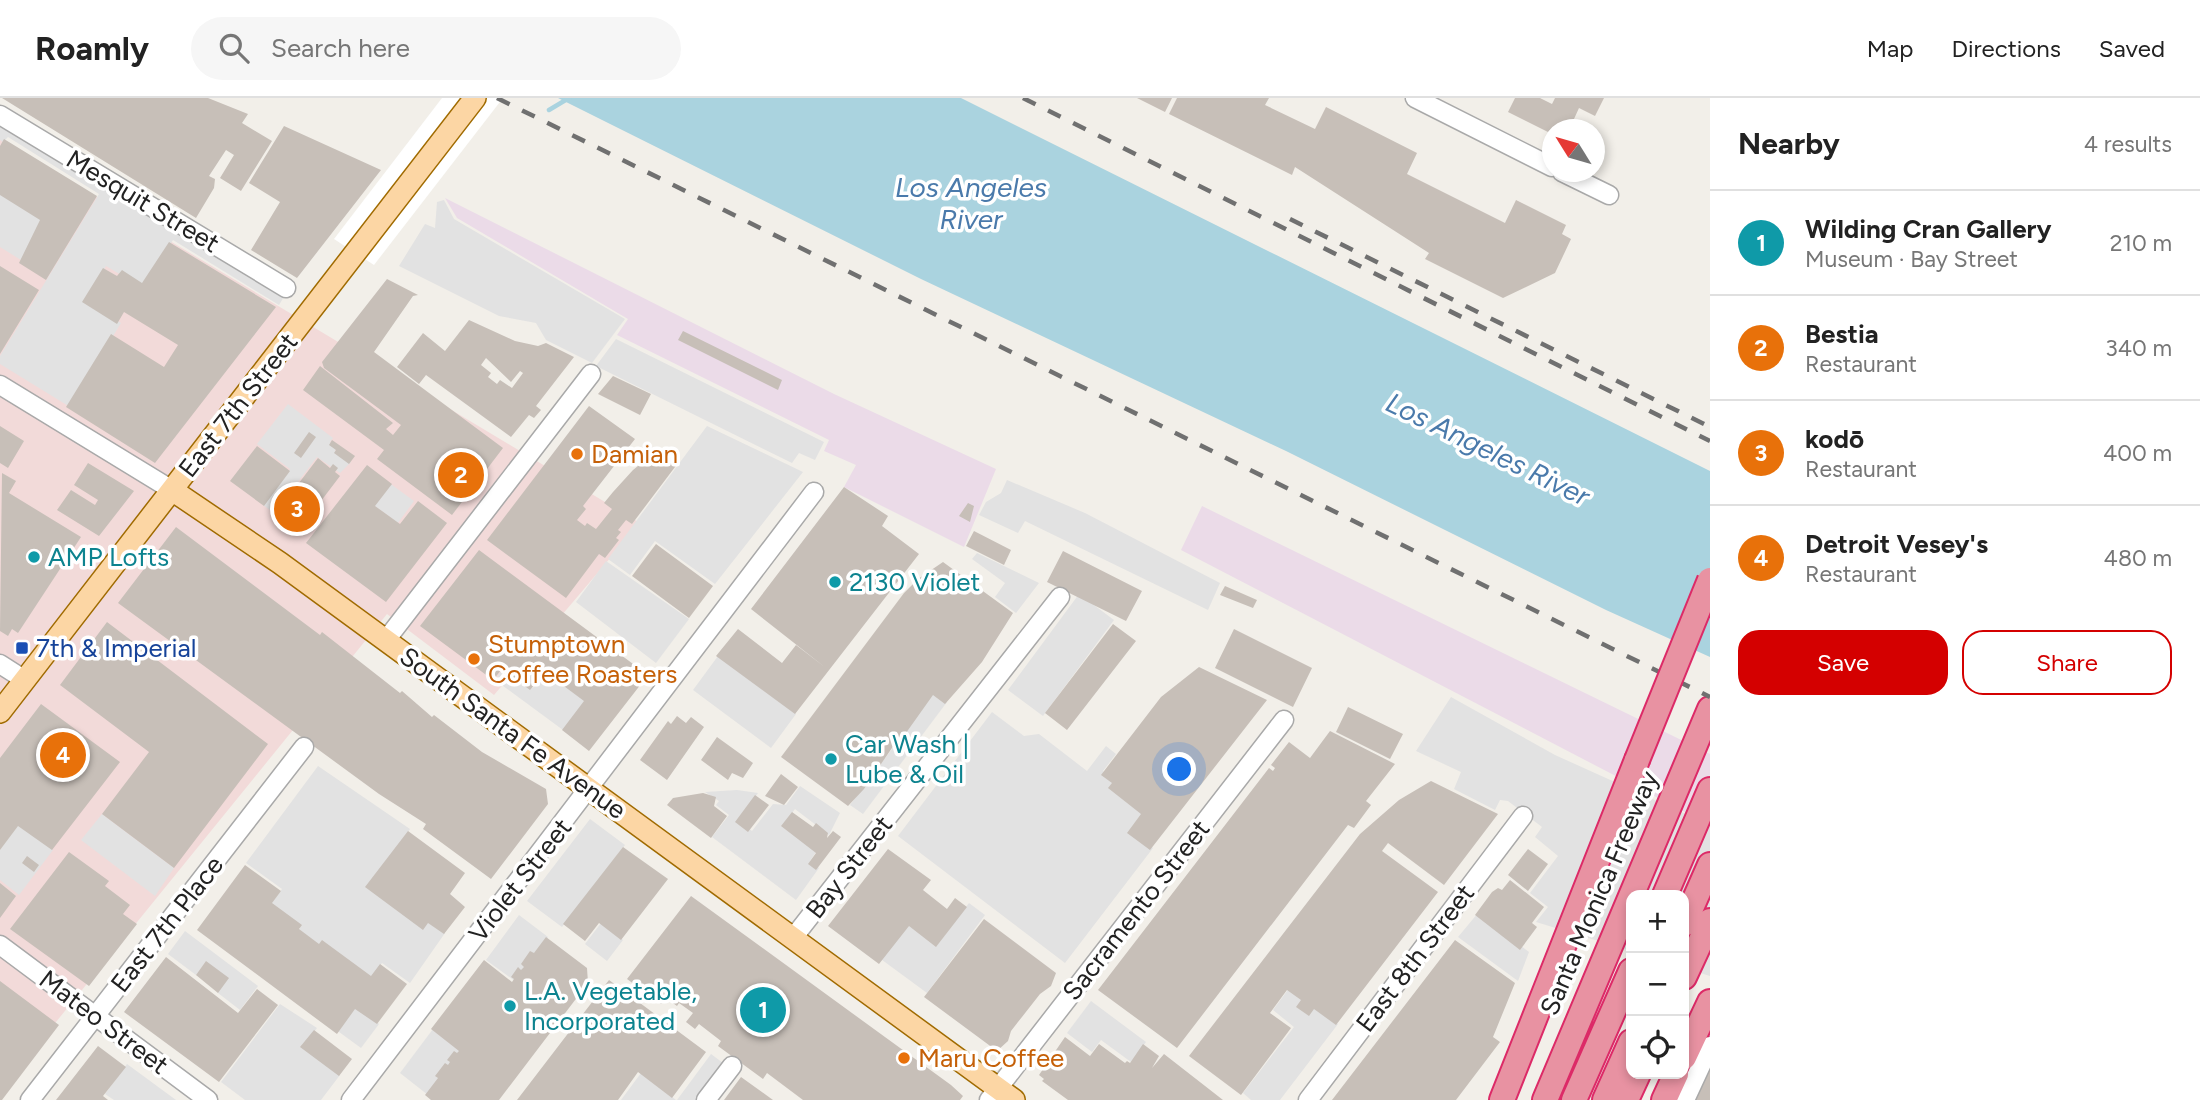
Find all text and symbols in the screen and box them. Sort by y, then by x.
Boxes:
search box [191,17,681,80]
text: Roamly [35,29,149,68]
icon: search [215,29,253,67]
text: Search here [271,32,410,64]
text: Map [1867,34,1913,63]
text: Directions [1951,34,2061,63]
text: Saved [2099,34,2165,63]
north arrow [1542,119,1605,182]
text: Nearby [1738,125,1840,162]
text: 4 results [2084,130,2172,158]
street label: Mesquit Street [61,143,225,259]
water label: Los Angeles River [895,170,1047,236]
text: Wilding Cran Gallery [1805,213,2051,245]
text: 1 [1756,229,1766,257]
text: 210 m [2110,229,2172,257]
text: Museum · Bay Street [1805,245,2018,273]
text: Bestia [1805,318,1879,350]
street label: East 7th Street [172,326,304,484]
text: 2 [1754,334,1768,362]
text: 340 m [2105,334,2172,362]
text: Restaurant [1805,350,1917,378]
water label: Los Angeles River [1381,385,1597,514]
text: kodō [1805,423,1864,455]
place label: Damian [591,438,678,470]
text: 3 [1755,439,1767,467]
text: 400 m [2103,439,2172,467]
marker: Damian [569,446,585,462]
pin: 2 [438,449,484,501]
text: Restaurant [1805,455,1917,483]
pin: 3 [274,483,320,535]
text: Detroit Vesey's [1805,528,1988,560]
place label: AMP Lofts [48,541,169,573]
text: 4 [1754,544,1768,572]
text: 480 m [2104,544,2172,572]
marker: AMP Lofts [26,549,42,565]
text: Restaurant [1805,560,1917,588]
place label: 2130 Violet [849,566,981,598]
marker: 2130 Violet [827,574,843,590]
place label: Stumptown Coffee Roasters [488,628,677,690]
button: Save [1738,630,1948,695]
button: Share [1962,630,2172,695]
place label: 7th & Imperial [36,632,196,664]
marker: 7th & Imperial [14,640,30,656]
street label: South Santa Fe Avenue [394,640,632,826]
marker: Stumptown Coffee Roasters [466,651,482,667]
place label: Car Wash | Lube & Oil [845,728,969,790]
pin: 4 [40,729,86,781]
marker: Car Wash | Lube & Oil [823,751,839,767]
your location [1162,752,1196,786]
street label: Santa Monica Freeway [1533,766,1665,1020]
street label: Bay Street [799,809,899,925]
street label: Violet Street [462,812,578,948]
street label: Sacramento Street [1056,813,1217,1007]
street label: East 7th Place [104,850,230,998]
street label: East 8th Street [1349,878,1481,1038]
map controls [1626,890,1689,1079]
button: + [1626,890,1689,953]
button: − [1626,953,1689,1016]
street label: Mateo Street [33,963,175,1081]
place label: L.A. Vegetable, Incorporated [524,975,697,1037]
pin: 1 [740,984,786,1036]
marker: L.A. Vegetable, Incorporated [502,998,518,1014]
button: locate [1626,1016,1689,1079]
place label: Maru Coffee [918,1042,1064,1074]
marker: Maru Coffee [896,1050,912,1066]

